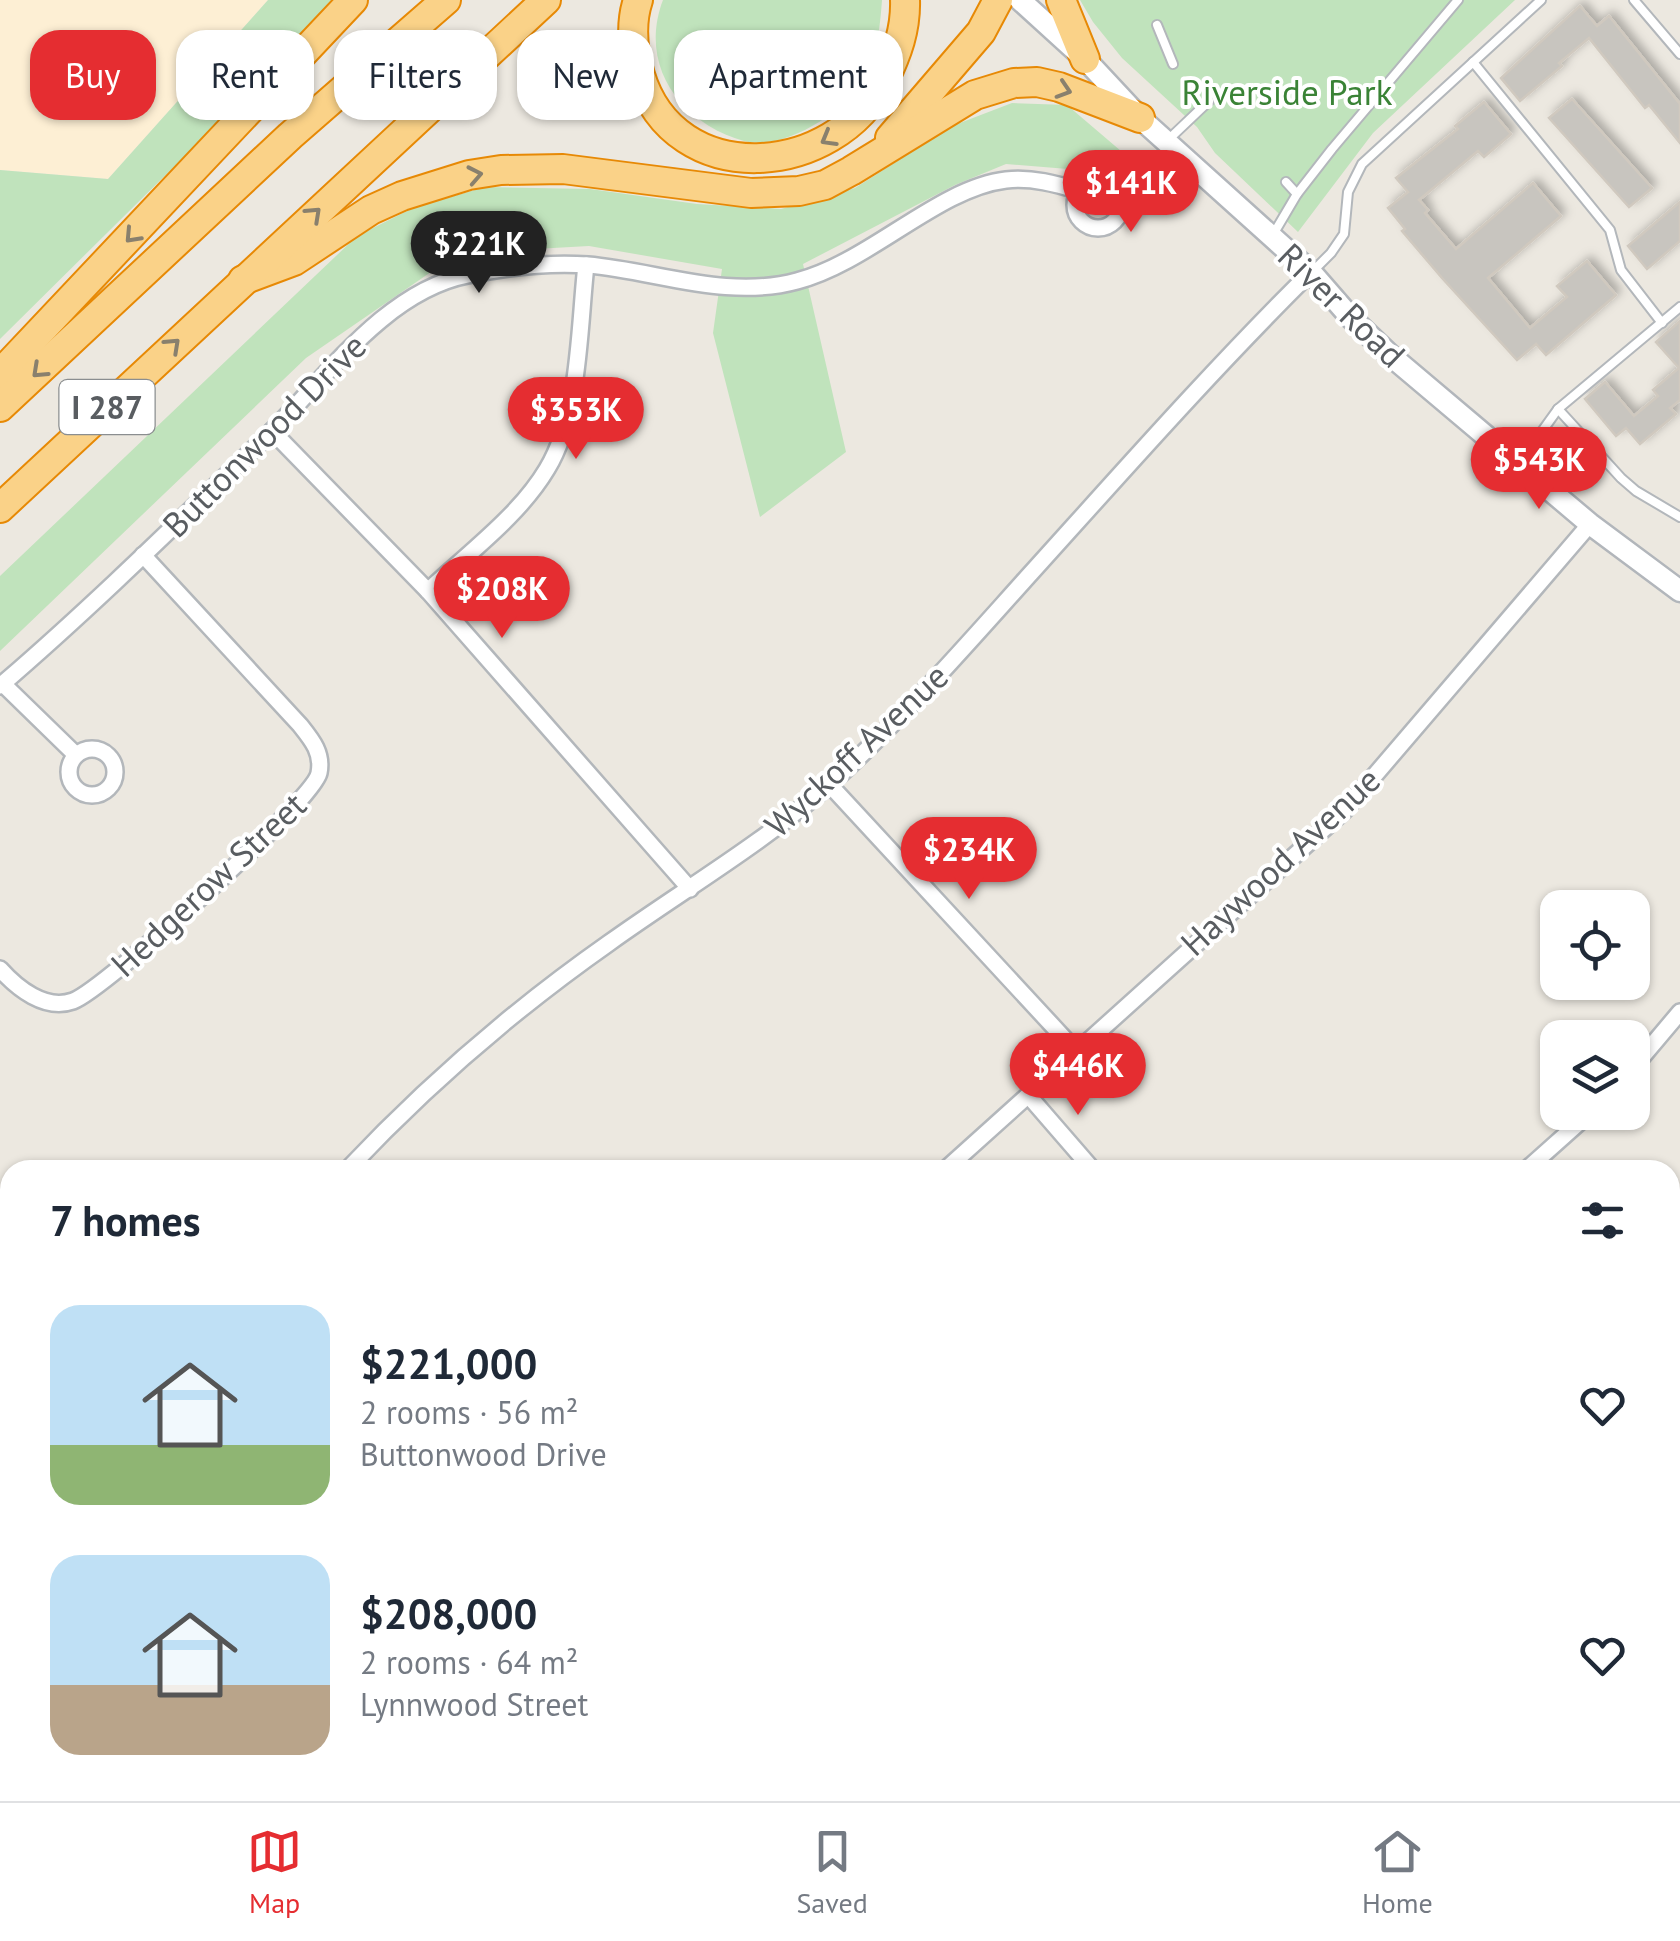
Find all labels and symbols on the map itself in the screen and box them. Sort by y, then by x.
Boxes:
park label: Riverside Park [1182,69,1393,115]
one-way arrow [1055,78,1072,98]
one-way arrow [821,127,839,147]
pin: $141K [1061,150,1201,235]
one-way arrow [466,166,483,187]
one-way arrow [302,208,321,226]
pin: $221K [409,211,549,296]
one-way arrow [126,224,144,243]
street label: River Road [1269,233,1415,377]
street label: Buttonwood Drive [152,323,376,547]
one-way arrow [161,339,180,357]
one-way arrow [32,359,51,377]
pin: $353K [506,377,646,462]
road number: I 287 [59,380,154,434]
pin: $543K [1469,427,1609,512]
pin: $208K [432,556,572,641]
street label: Wyckoff Avenue [754,653,958,847]
street label: Haywood Avenue [1170,757,1390,965]
street label: Hedgerow Street [101,782,315,986]
pin: $234K [899,817,1039,902]
pin: $446K [1008,1033,1148,1118]

